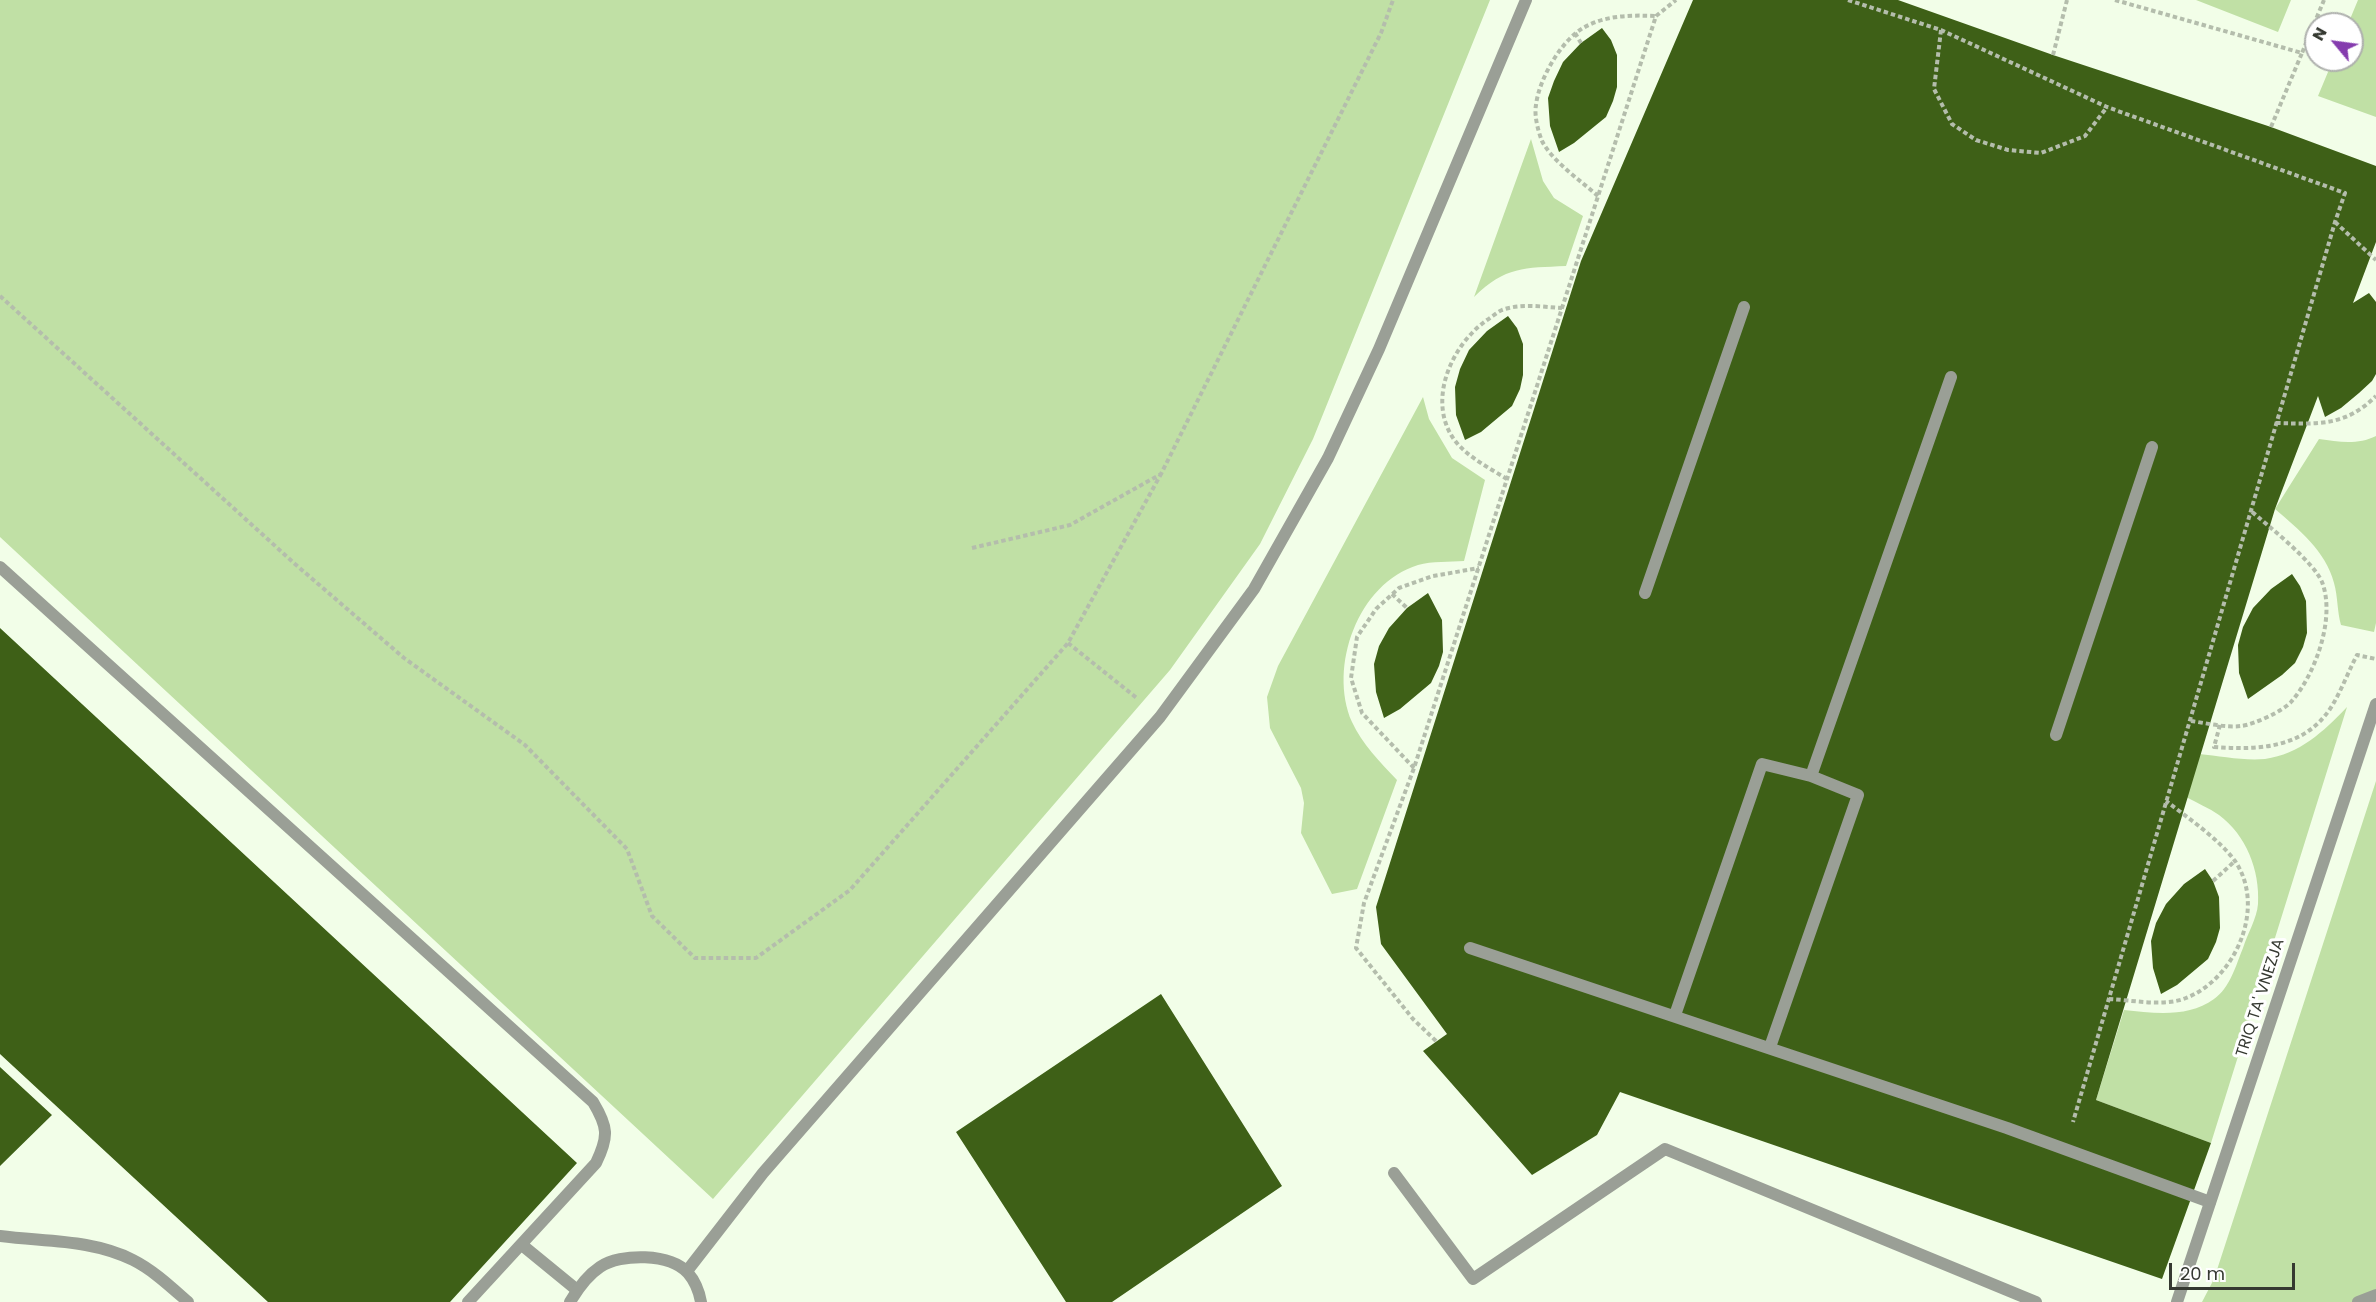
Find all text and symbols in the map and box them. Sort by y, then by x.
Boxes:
north arrow [2304,12,2364,72]
text: N [2307,23,2333,45]
street label: TRIQ TA' VNEZJA [2233,936,2289,1060]
scale bar [2172,1251,2298,1289]
text: 20 m [2180,1261,2225,1286]

